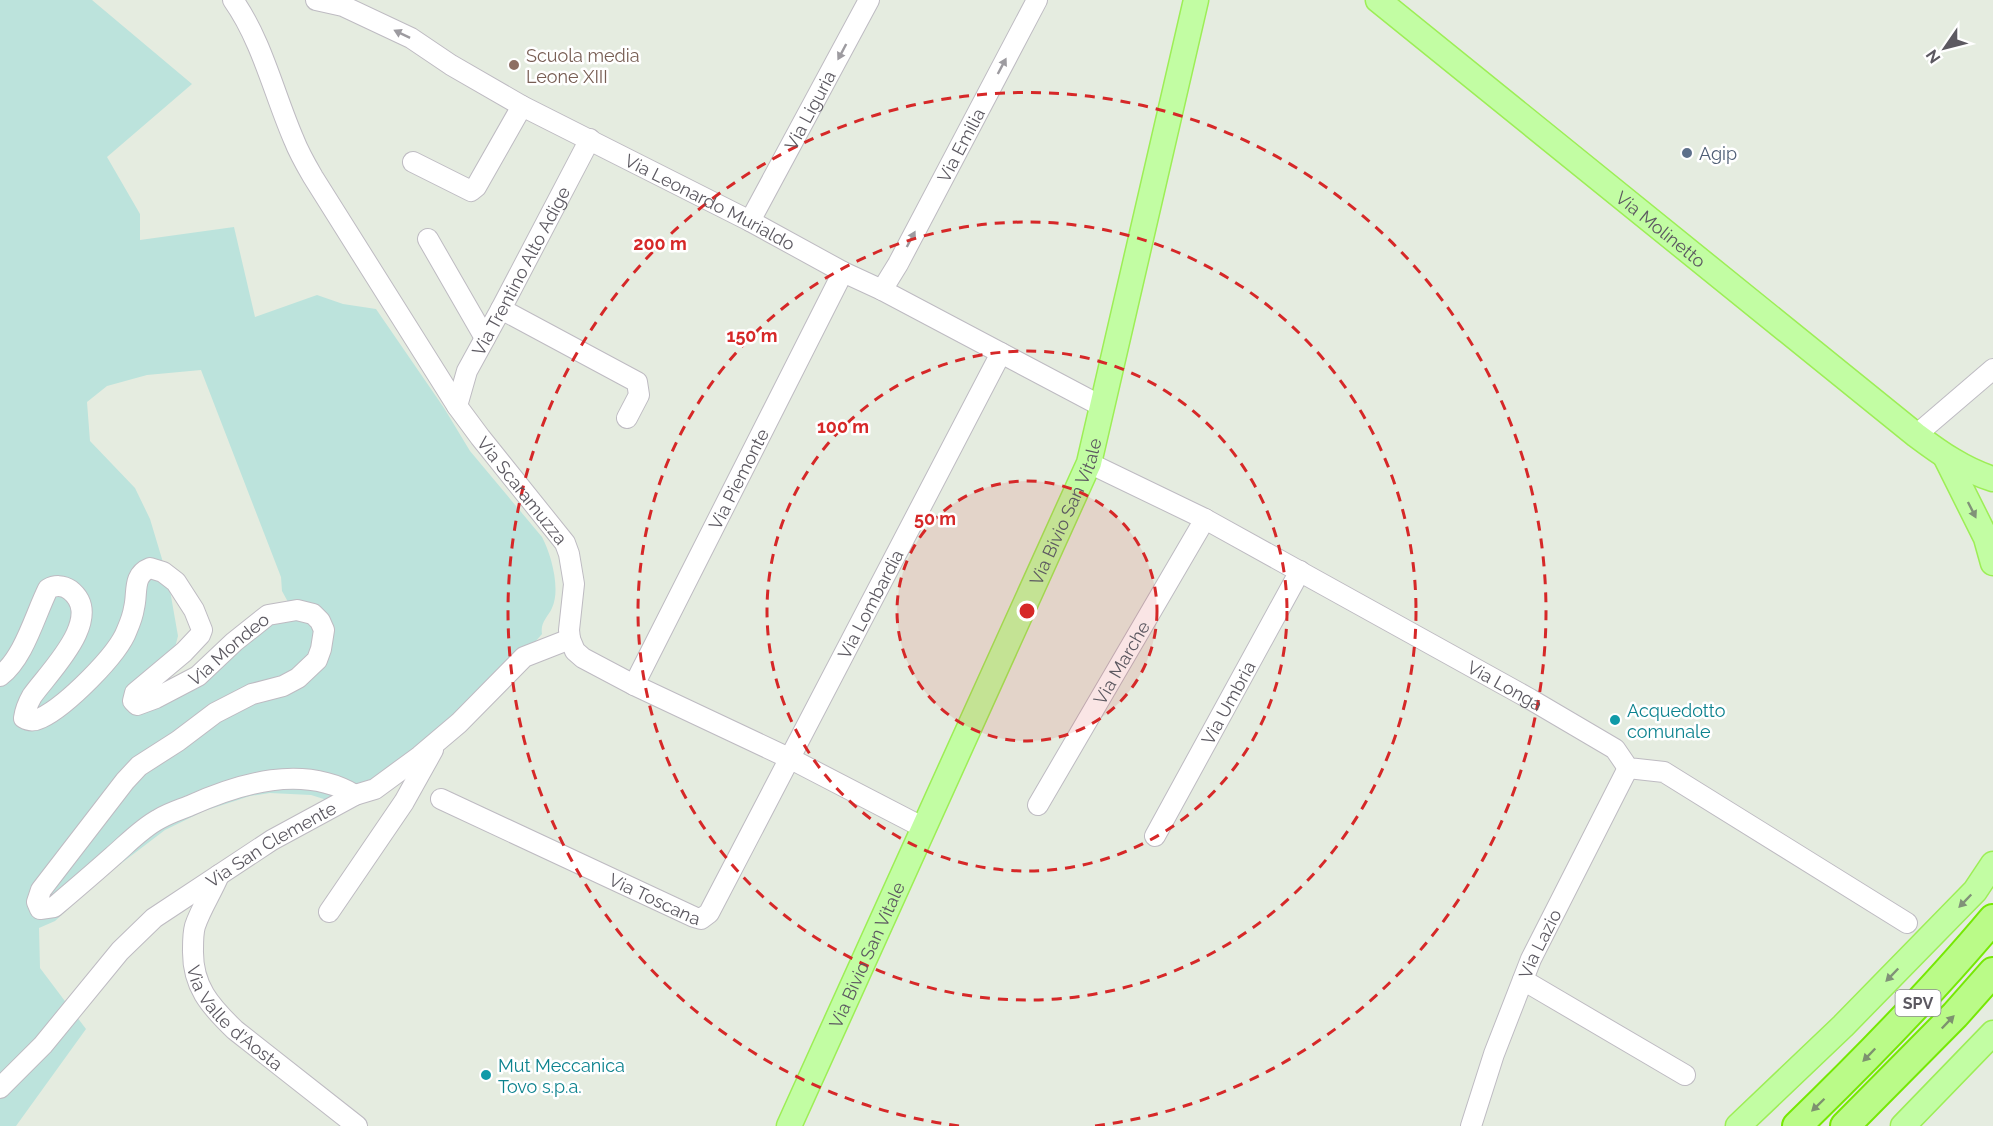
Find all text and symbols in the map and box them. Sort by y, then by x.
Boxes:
north arrow [1915,18,1975,78]
one-way arrow [393,29,410,39]
one-way arrow [837,43,846,60]
place label: Scuola media Leone XIII [526,45,640,87]
text: N [1922,46,1944,67]
marker: Scuola media Leone XIII [507,58,521,72]
one-way arrow [997,58,1007,75]
street label: Via Liguria [780,67,840,153]
street label: Via Emilia [933,104,989,186]
place label: Agip [1699,143,1737,164]
marker: Agip [1680,146,1694,160]
street label: Via Leonardo Murialdo [621,149,799,254]
street label: Via Trentino Alto Adige [467,182,574,359]
street label: Via Molinetto [1612,186,1710,272]
one-way arrow [906,230,916,247]
text: 200 m [633,233,687,254]
text: 150 m [727,325,778,346]
text: 100 m [817,416,869,437]
street label: Via Piemonte [704,425,773,533]
street label: Via Scaramuzza [473,432,572,548]
street label: Via Bivio San Vitale [1025,436,1105,588]
one-way arrow [1967,501,1976,518]
text: 50 m [914,508,956,529]
street label: Via Lombardia [833,546,907,662]
centre of rings [1017,601,1037,621]
street label: Via Mondeo [185,608,273,690]
street label: Via Marche [1089,617,1154,708]
street label: Via Longa [1464,656,1547,715]
street label: Via Umbria [1197,657,1259,748]
place label: Acquedotto comunale [1627,700,1726,742]
marker: Acquedotto comunale [1608,713,1622,727]
street label: Via San Clemente [202,797,340,891]
street label: Via Toscana [606,868,703,929]
street label: Via Bivio San Vitale [824,878,909,1031]
one-way arrow [1959,893,1973,907]
street label: Via Lazio [1514,905,1565,981]
street label: Via Valle d'Aosta [183,963,287,1074]
one-way arrow [1886,968,1900,982]
road number: SPV [1896,990,1940,1016]
one-way arrow [1940,1015,1954,1029]
one-way arrow [1862,1047,1876,1061]
place label: Mut Meccanica Tovo s.p.a. [498,1055,625,1097]
marker: Mut Meccanica Tovo s.p.a. [479,1068,493,1082]
one-way arrow [1812,1098,1826,1112]

